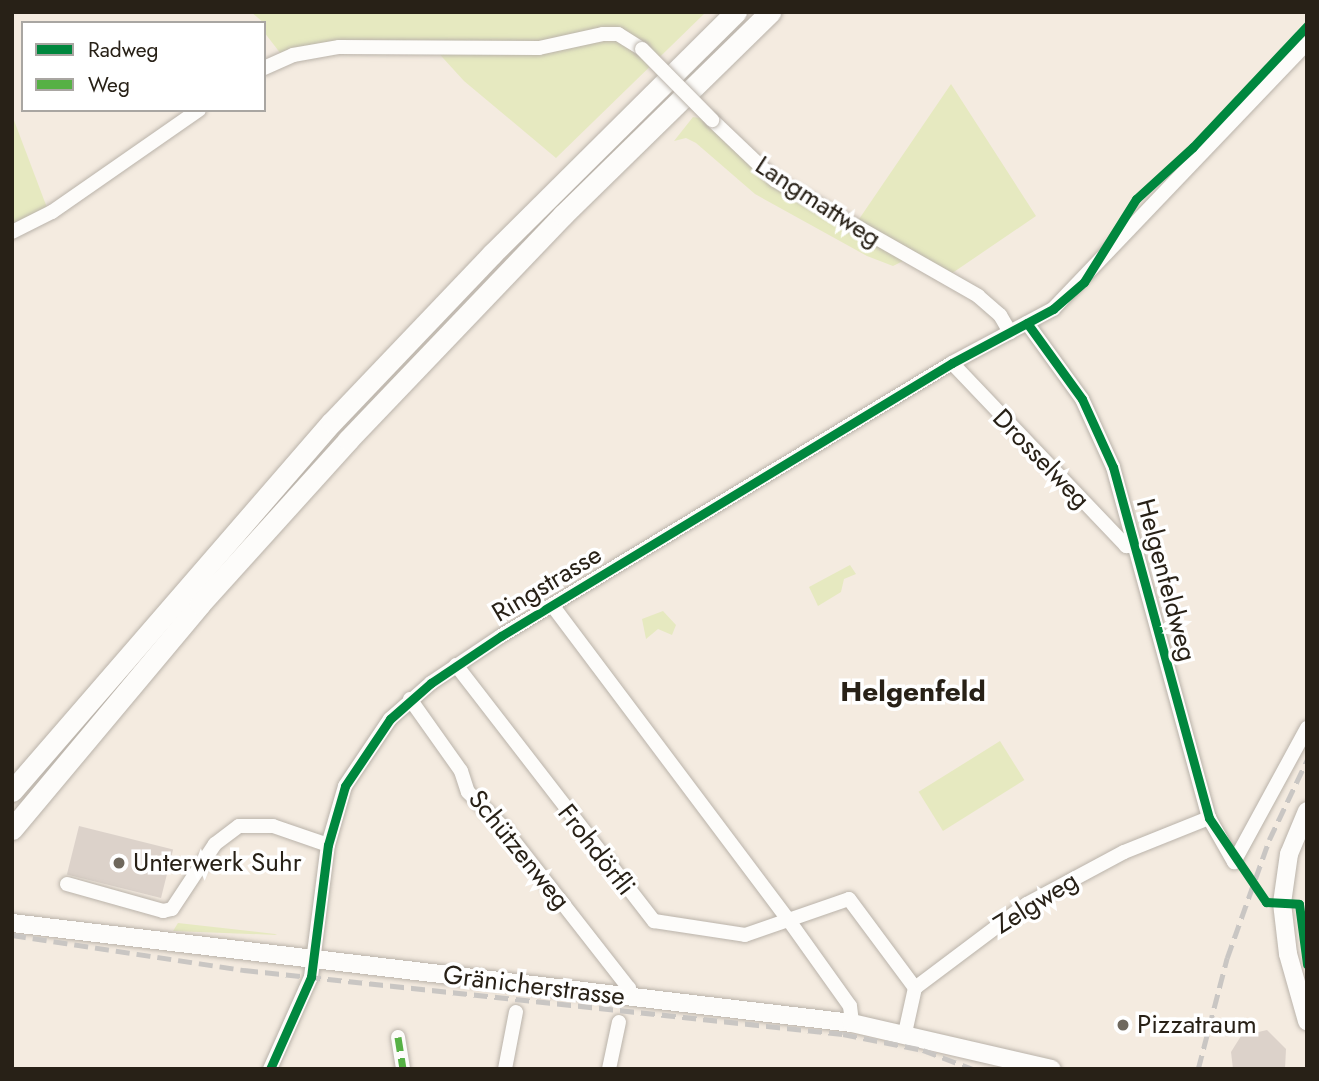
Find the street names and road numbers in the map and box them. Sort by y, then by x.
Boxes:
street label: Langmattweg [749,150,887,254]
street label: Drosselweg [986,403,1096,515]
street label: Helgenfeldweg [1129,495,1203,665]
street label: Ringstrasse [487,539,607,629]
street label: Schützenweg [462,784,576,916]
street label: Frohdörfli [551,798,641,902]
street label: Zelgweg [988,865,1084,941]
street label: Gränicherstrasse [441,959,627,1013]

